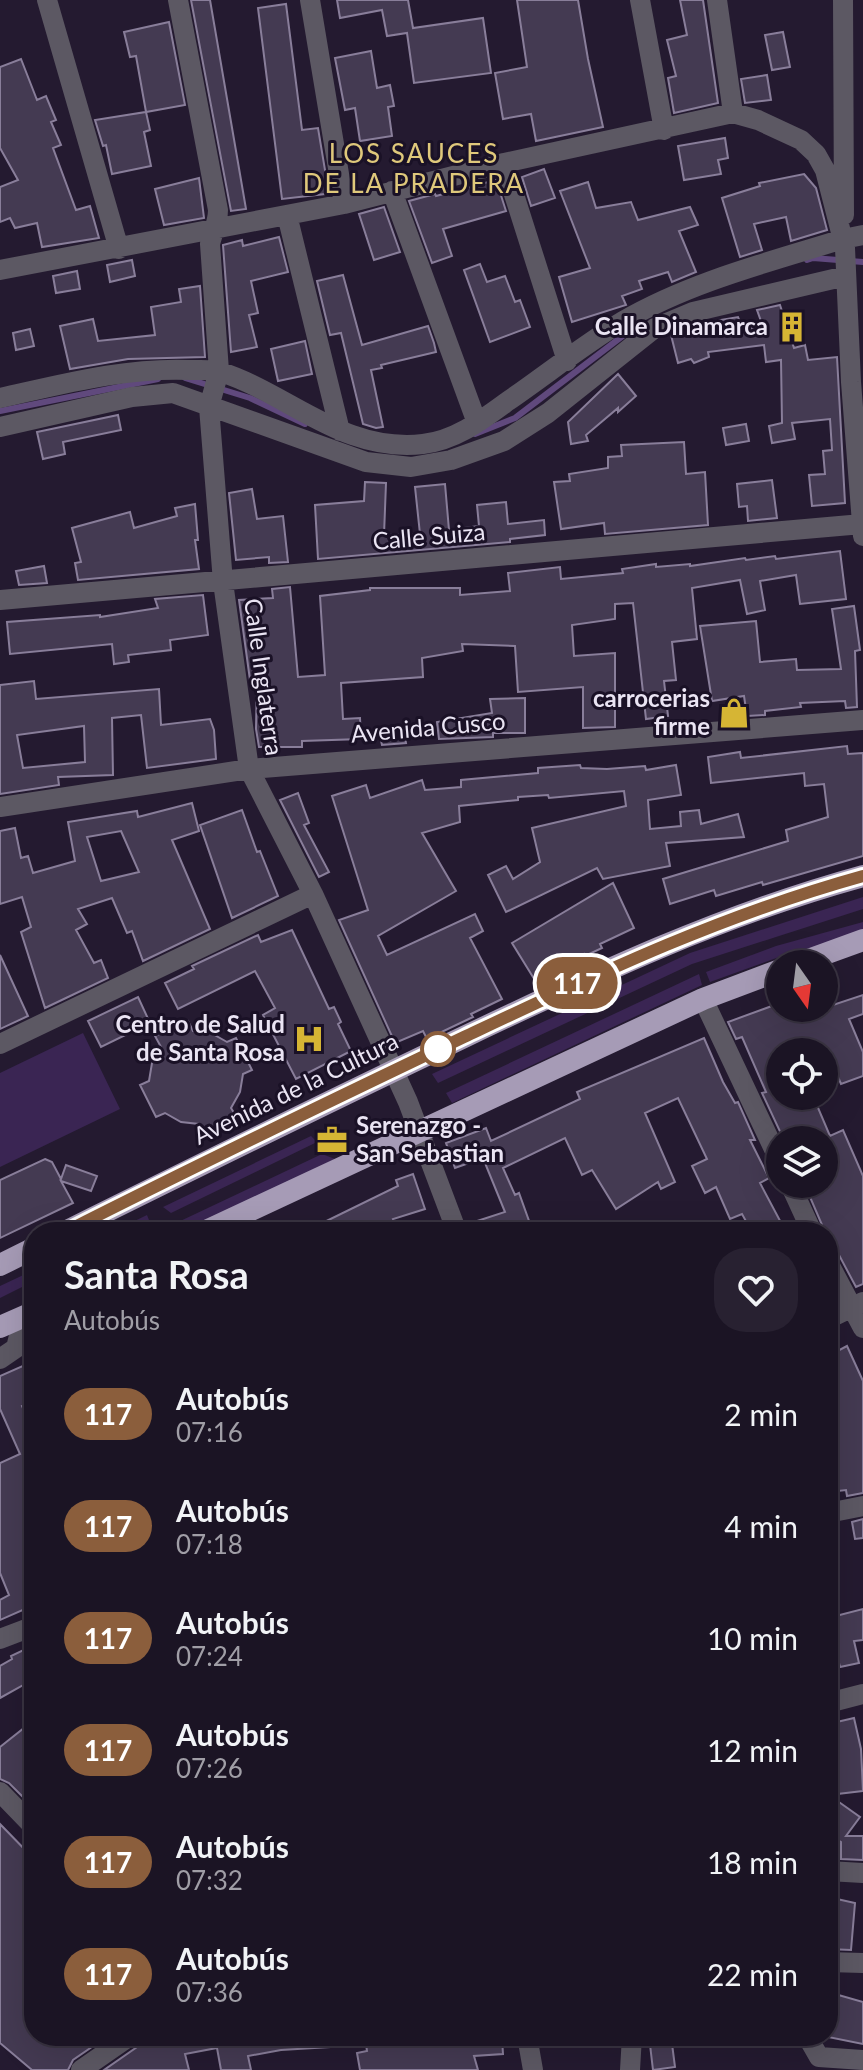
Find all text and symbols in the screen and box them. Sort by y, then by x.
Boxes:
district label: LOS SAUCES DE LA PRADERA [303,137,525,199]
building icon: Calle Dinamarca [775,310,809,344]
place label: Calle Dinamarca [595,311,768,340]
street label: Calle Suiza [371,516,486,555]
street label: Calle Inglaterra [239,596,290,757]
place label: carrocerias firme [593,683,710,740]
shop icon: carrocerias firme [717,696,751,730]
street label: Avenida Cusco [349,705,506,748]
north arrow [766,950,838,1022]
map controls [766,950,838,1198]
line badge: 117 [531,957,623,1009]
text: 117 [553,966,601,1000]
place label: Centro de Salud de Santa Rosa [115,1009,285,1066]
hospital icon: Centro de Salud de Santa Rosa [292,1022,326,1056]
street label: Avenida de la Cultura [188,1026,402,1150]
unlabelled marker [421,1032,455,1066]
button: locate [766,1038,838,1110]
place label: Serenazgo - San Sebastian [356,1110,504,1167]
office icon: Serenazgo - San Sebastian [315,1123,349,1157]
button: layers [766,1126,838,1198]
button: heart [714,1248,798,1332]
text: Santa Rosa [64,1251,249,1297]
text: Autobús [64,1304,160,1336]
text: Autobús [176,1380,289,1416]
text: 2 min [724,1396,798,1432]
text: 117 [84,1397,132,1431]
text: 07:16 [176,1416,243,1448]
text: Autobús [176,1492,289,1528]
text: 4 min [724,1508,798,1544]
text: 117 [84,1509,132,1543]
text: 07:18 [176,1528,243,1560]
text: Autobús [176,1604,289,1640]
text: 10 min [707,1620,798,1656]
text: 117 [84,1621,132,1655]
text: 07:24 [176,1640,243,1672]
text: Autobús [176,1716,289,1752]
text: 12 min [707,1732,798,1768]
text: 117 [84,1733,132,1767]
text: 07:26 [176,1752,243,1784]
text: Autobús [176,1828,289,1864]
text: 18 min [707,1844,798,1880]
text: 117 [84,1845,132,1879]
text: 07:32 [176,1864,243,1896]
text: Autobús [176,1940,289,1976]
text: 22 min [707,1956,798,1992]
text: 117 [84,1957,132,1991]
text: 07:36 [176,1976,243,2008]

